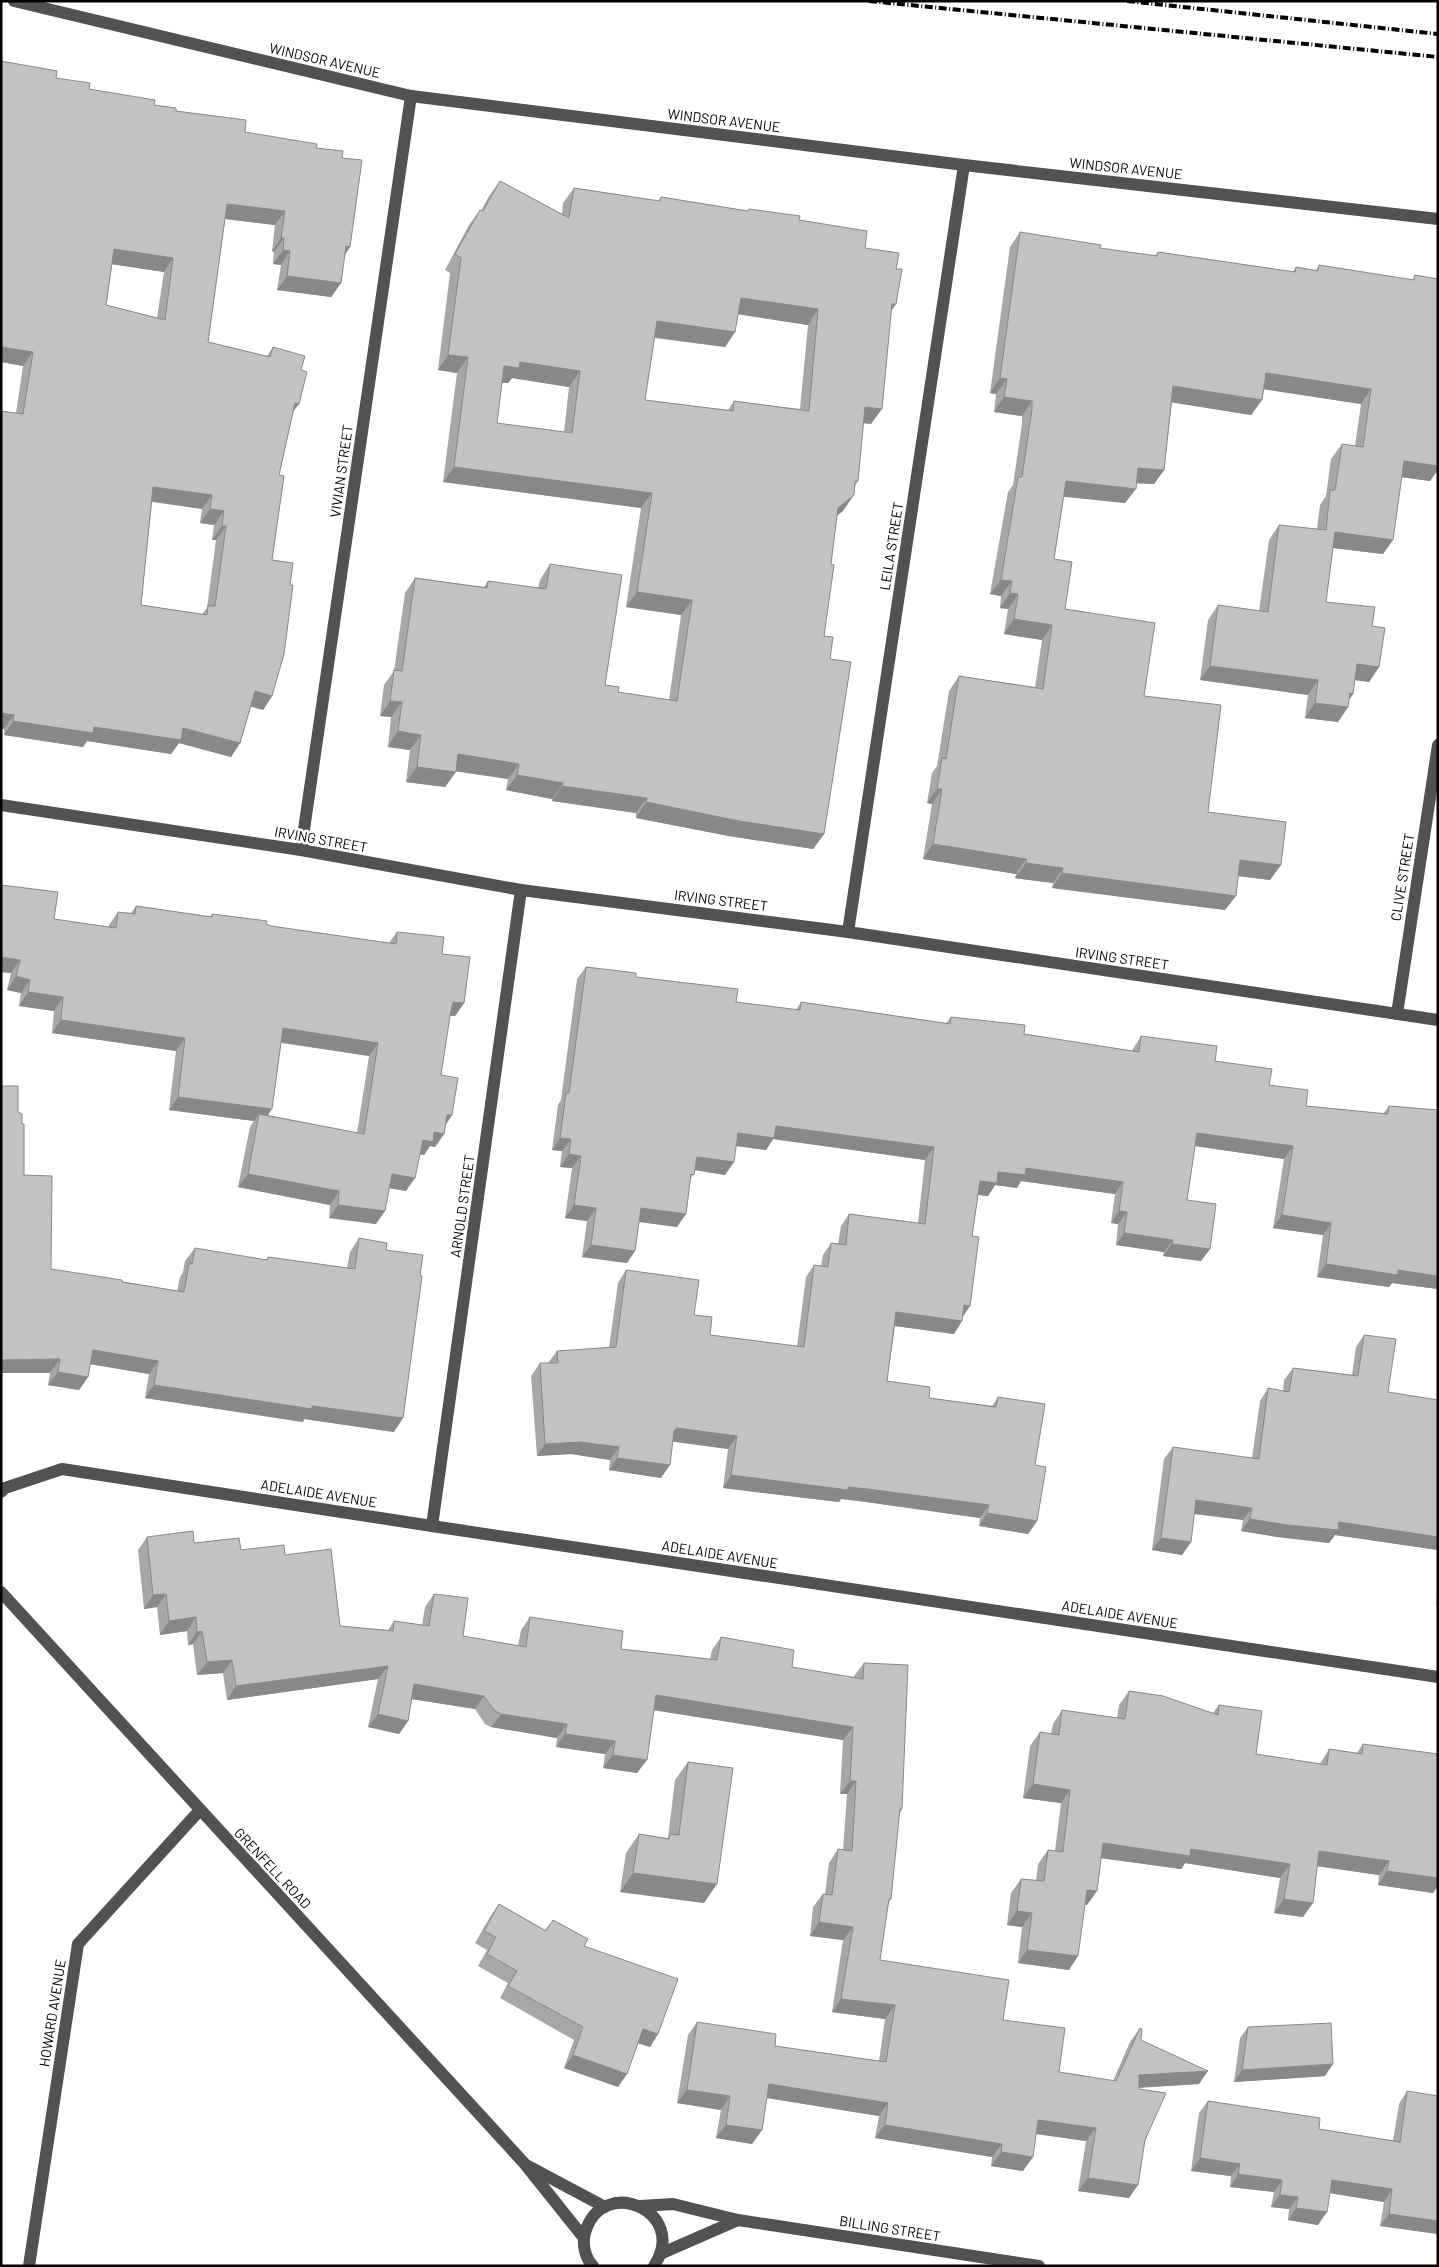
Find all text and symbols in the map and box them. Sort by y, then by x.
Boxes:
street label: WINDSOR AVENUE [268,39,382,81]
street label: WINDSOR AVENUE [667,105,781,135]
street label: WINDSOR AVENUE [1069,154,1183,182]
street label: VIVIAN STREET [326,423,356,519]
street label: LEILA STREET [876,501,906,591]
street label: IRVING STREET [273,822,369,856]
street label: CLIVE STREET [1387,832,1417,922]
street label: IRVING STREET [673,886,769,914]
street label: IRVING STREET [1074,943,1170,973]
street label: ARNOLD STREET [446,1153,478,1259]
street label: ADELAIDE AVENUE [260,1475,378,1511]
street label: ADELAIDE AVENUE [661,1536,779,1572]
street label: ADELAIDE AVENUE [1061,1596,1179,1632]
street label: GRENFELL ROAD [231,1824,315,1912]
street label: HOWARD AVENUE [35,1958,69,2068]
street label: BILLING STREET [838,2212,942,2244]

